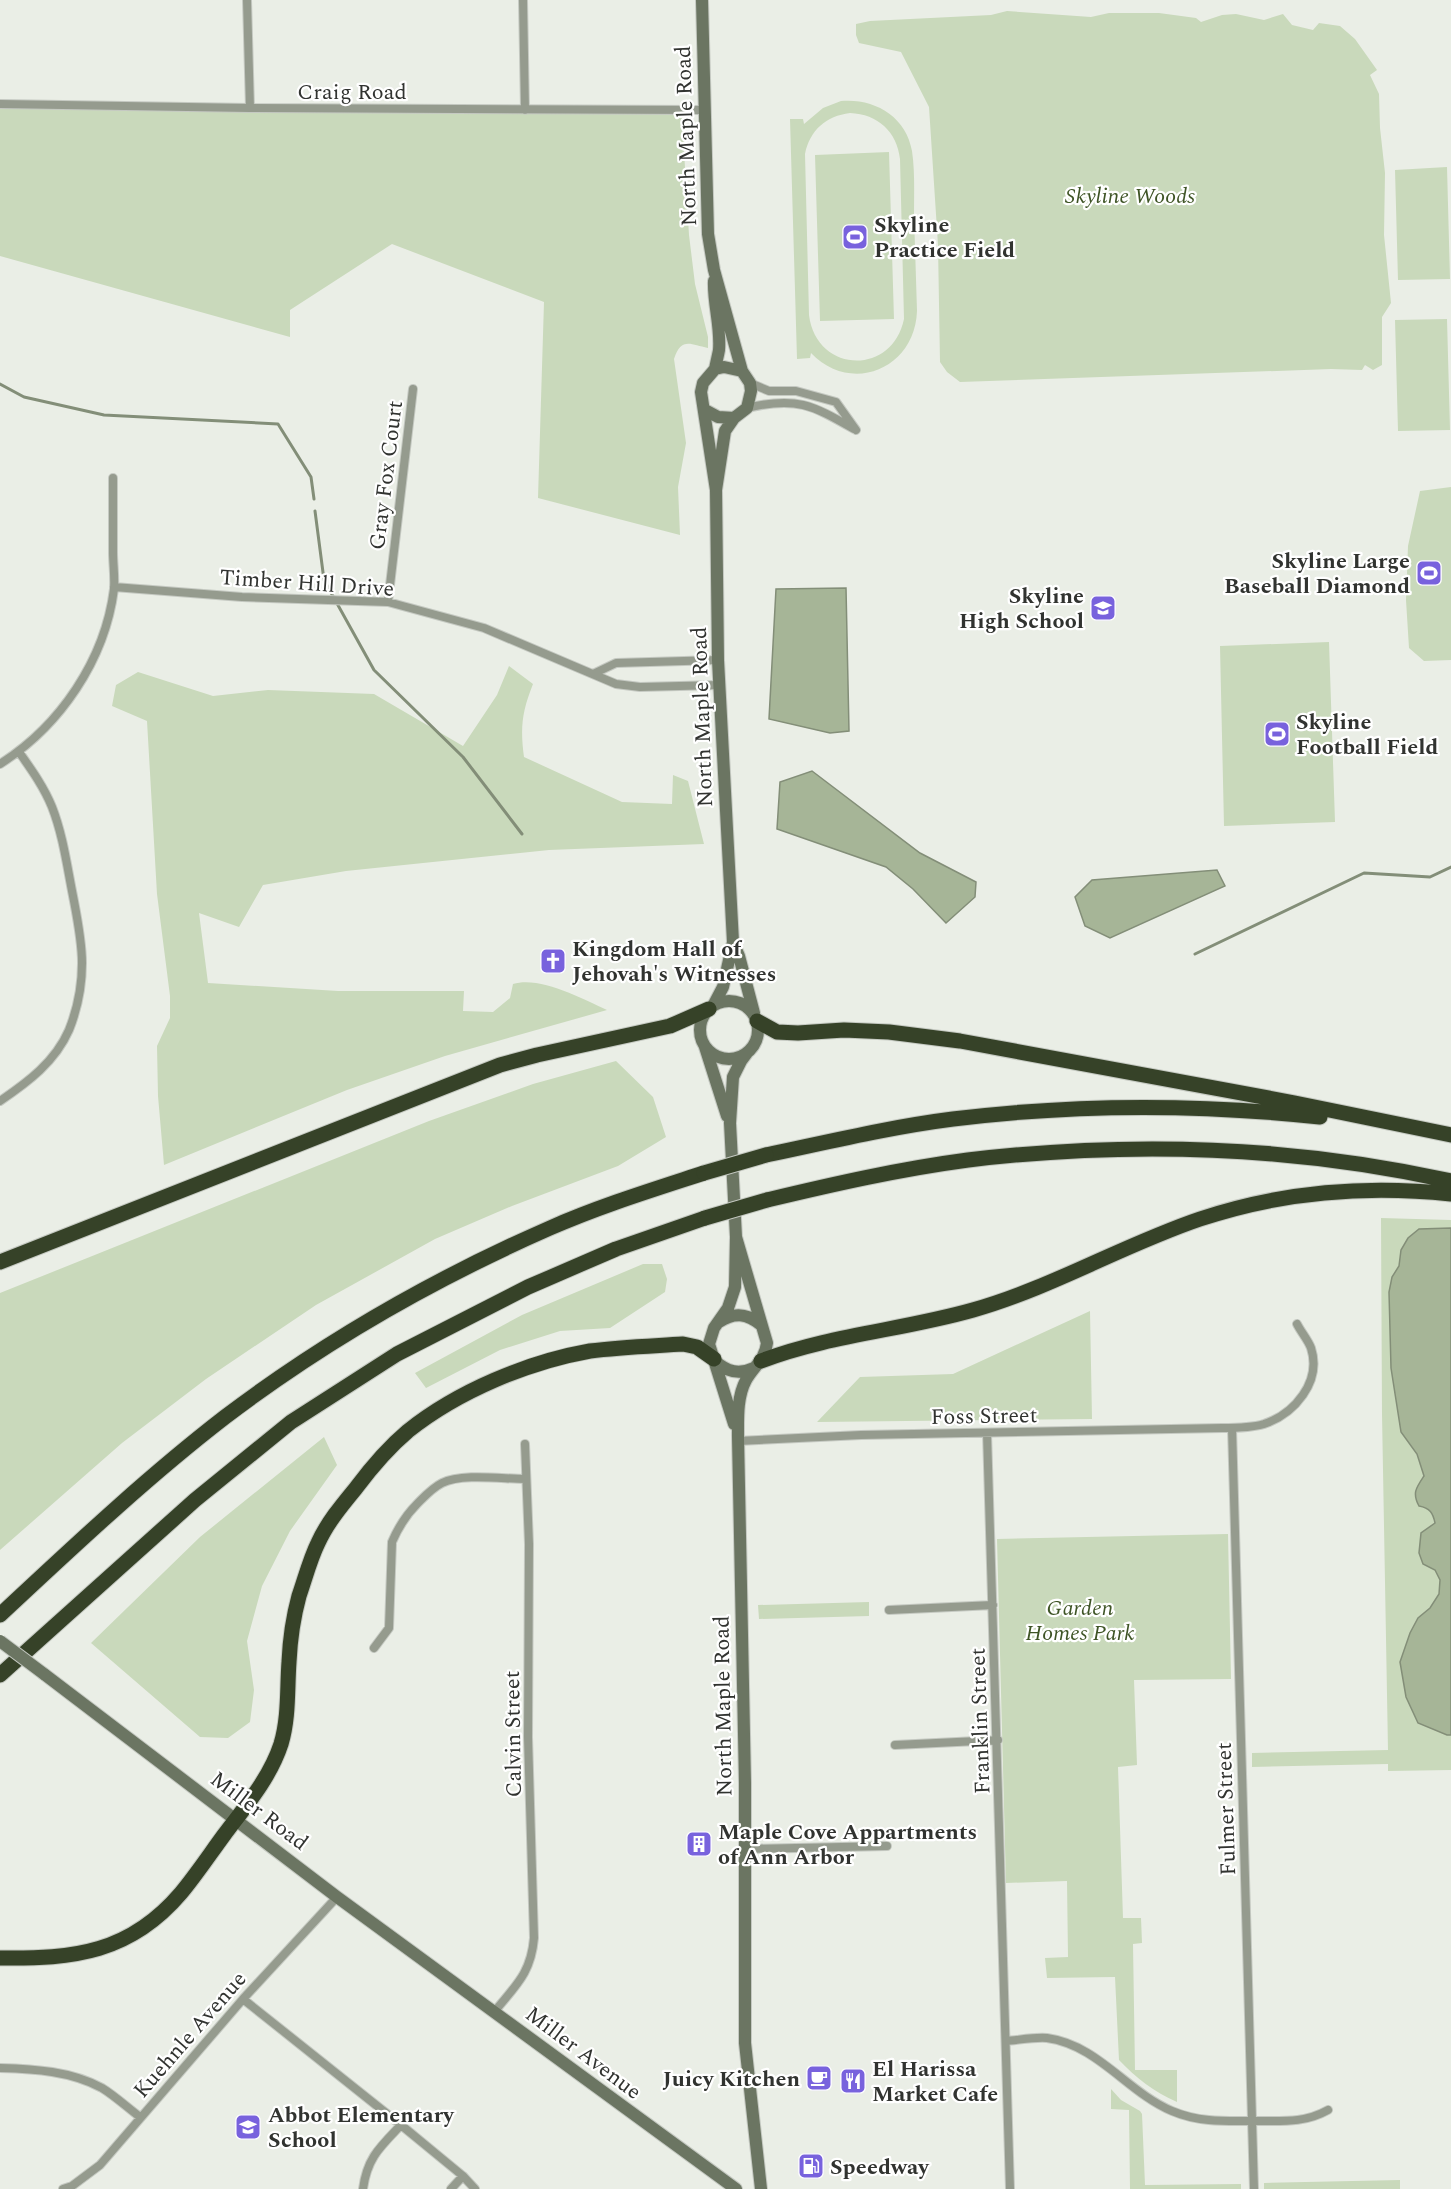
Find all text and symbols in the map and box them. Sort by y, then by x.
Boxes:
street label: North Maple Road [667,45,706,227]
street label: Craig Road [297,76,407,109]
park label: Skyline Woods [1065,180,1195,213]
place label: Skyline Practice Field [874,209,1015,267]
sports icon: Skyline Practice Field [840,222,870,252]
street label: Gray Fox Court [361,398,412,552]
place label: Skyline Large Baseball Diamond [1224,545,1410,603]
sports icon: Skyline Large Baseball Diamond [1414,558,1444,588]
street label: Timber Hill Drive [219,561,395,606]
place label: Skyline High School [959,580,1084,638]
school or university icon: Skyline High School [1088,593,1118,623]
street label: North Maple Road [683,626,722,808]
place label: Skyline Football Field [1296,706,1438,764]
sports icon: Skyline Football Field [1262,719,1292,749]
place label: Kingdom Hall of Jehovah's Witnesses [572,933,776,991]
church icon: Kingdom Hall of Jehovah's Witnesses [538,946,568,976]
street label: Foss Street [930,1399,1038,1434]
park label: Garden Homes Park [1025,1592,1135,1650]
street label: North Maple Road [705,1615,742,1797]
street label: Franklin Street [961,1647,1000,1795]
street label: Calvin Street [496,1670,531,1798]
street label: Fulmer Street [1208,1741,1245,1876]
street label: Miller Road [203,1763,315,1859]
place label: Maple Cove Appartments of Ann Arbor [718,1816,977,1874]
building icon: Maple Cove Appartments of Ann Arbor [684,1829,714,1859]
street label: Kuehnle Avenue [126,1964,255,2106]
street label: Miller Avenue [518,1998,648,2108]
place label: El Harissa Market Cafe [872,2053,998,2111]
place label: Juicy Kitchen [662,2063,800,2096]
cafe icon: Juicy Kitchen [804,2063,834,2093]
restaurant icon: El Harissa Market Cafe [838,2066,868,2096]
place label: Abbot Elementary School [268,2099,455,2157]
school or university icon: Abbot Elementary School [233,2112,263,2142]
fuel station icon: Speedway [796,2151,826,2181]
place label: Speedway [830,2151,930,2184]

